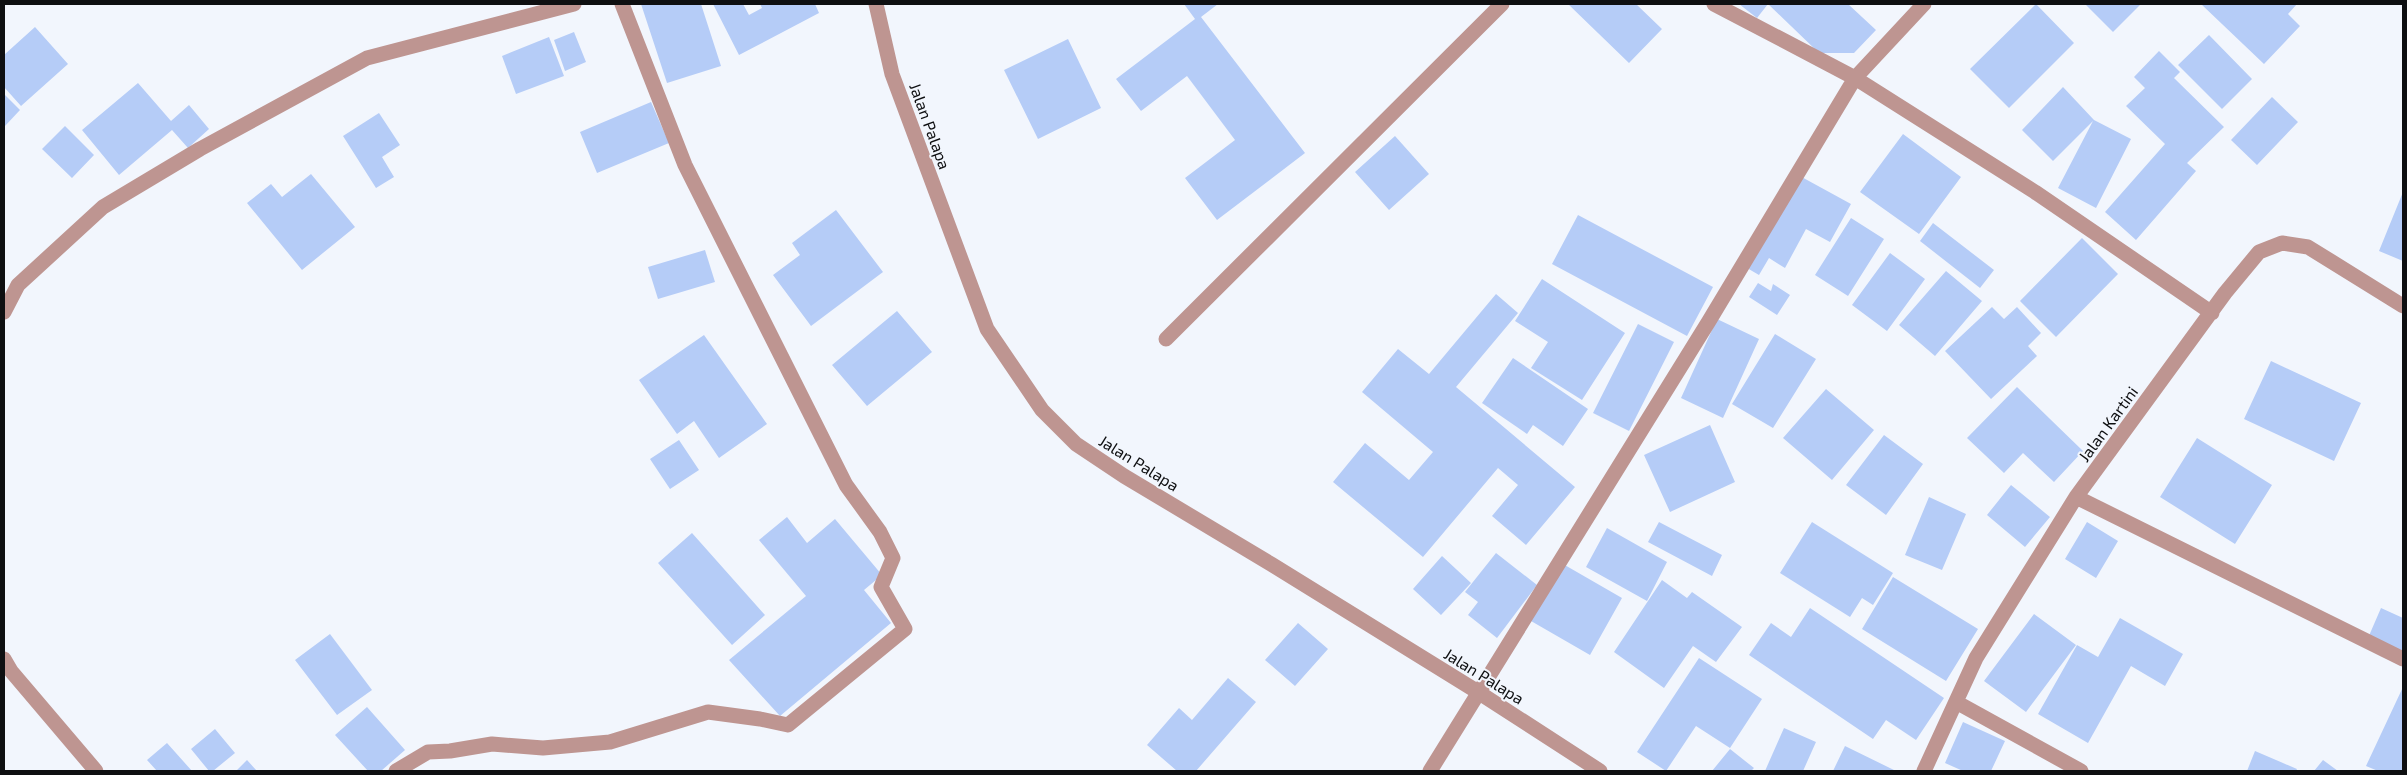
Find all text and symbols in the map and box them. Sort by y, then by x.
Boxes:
street label: Jalan Palapa [906,80,955,172]
street label: Jalan Kartini [2074,382,2141,465]
street label: Jalan Palapa [1096,431,1183,495]
street label: Jalan Palapa [1441,644,1528,708]

